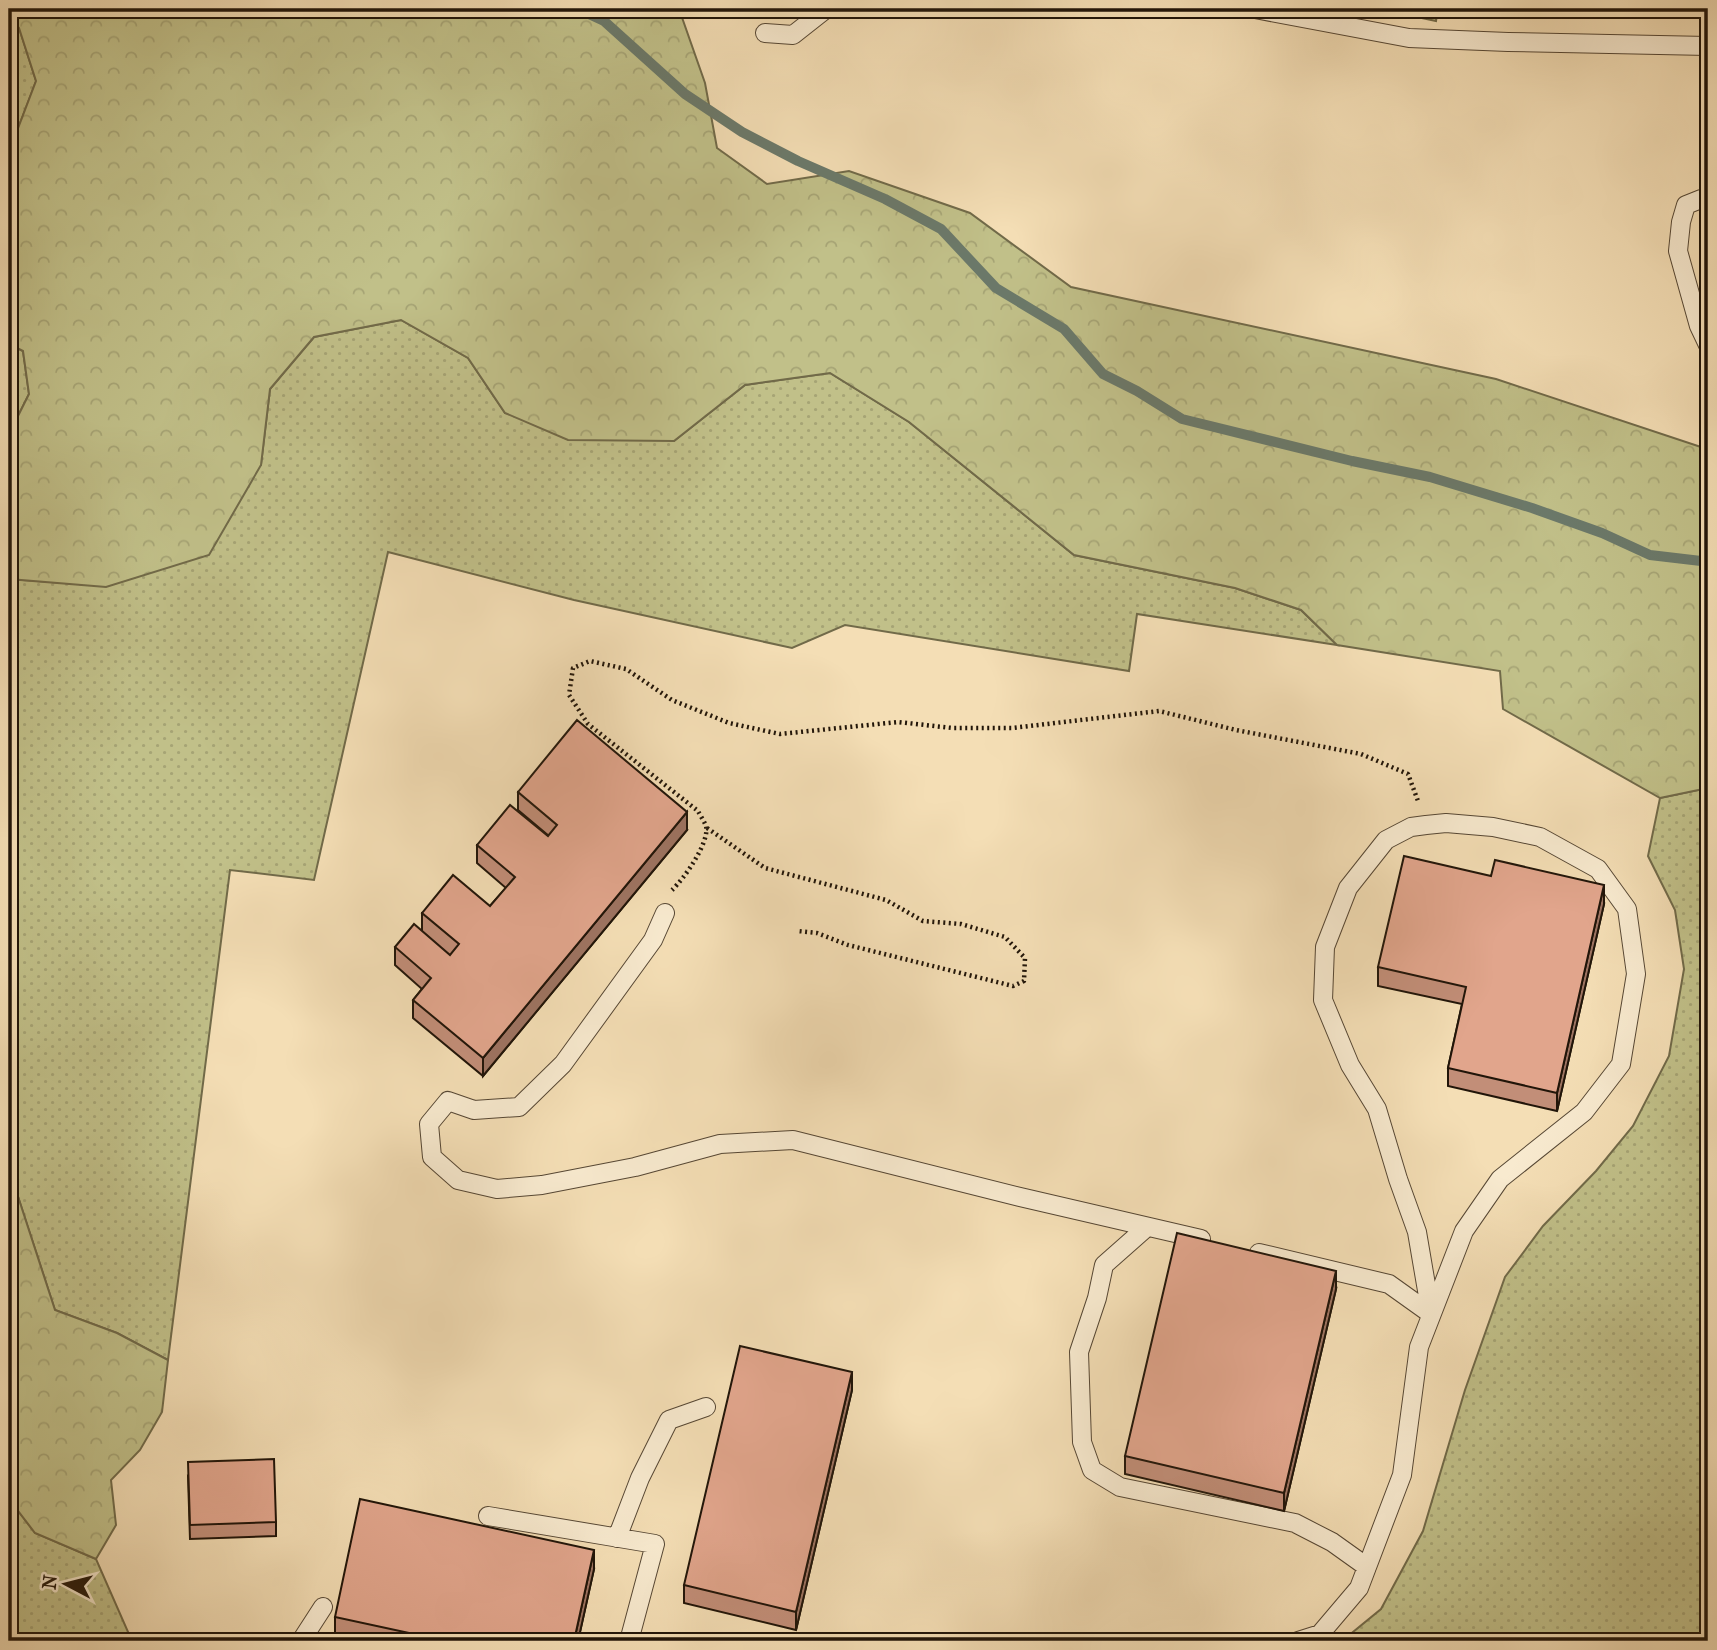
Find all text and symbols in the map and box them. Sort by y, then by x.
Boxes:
north arrow [32,1548,102,1618]
text: N [38,1573,62,1591]

